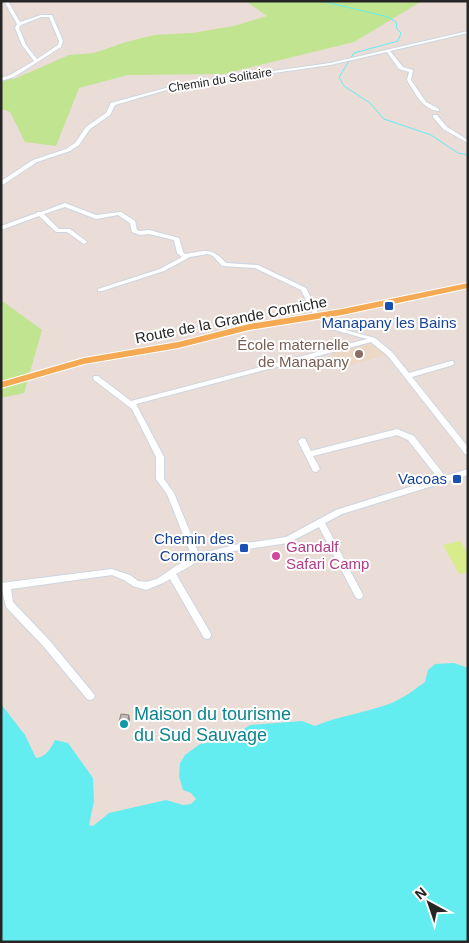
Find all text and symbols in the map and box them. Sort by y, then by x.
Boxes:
street label: Chemin du Solitaire [167,65,273,95]
street label: Route de la Grande Corniche [134,293,328,346]
marker: Manapany les Bains [383,300,395,312]
place label: Manapany les Bains [321,314,457,331]
place label: École maternelle de Manapany [237,336,349,370]
marker: École maternelle de Manapany [353,348,365,360]
place label: Vacoas [398,470,447,487]
marker: Vacoas [451,473,463,485]
place label: Chemin des Cormorans [154,530,234,564]
place label: Gandalf Safari Camp [286,538,369,572]
marker: Chemin des Cormorans [238,542,250,554]
marker: Gandalf Safari Camp [270,550,282,562]
place label: Maison du tourisme du Sud Sauvage [134,704,291,745]
marker: Maison du tourisme du Sud Sauvage [118,718,130,730]
north arrow [404,878,454,928]
text: N [412,884,430,902]

